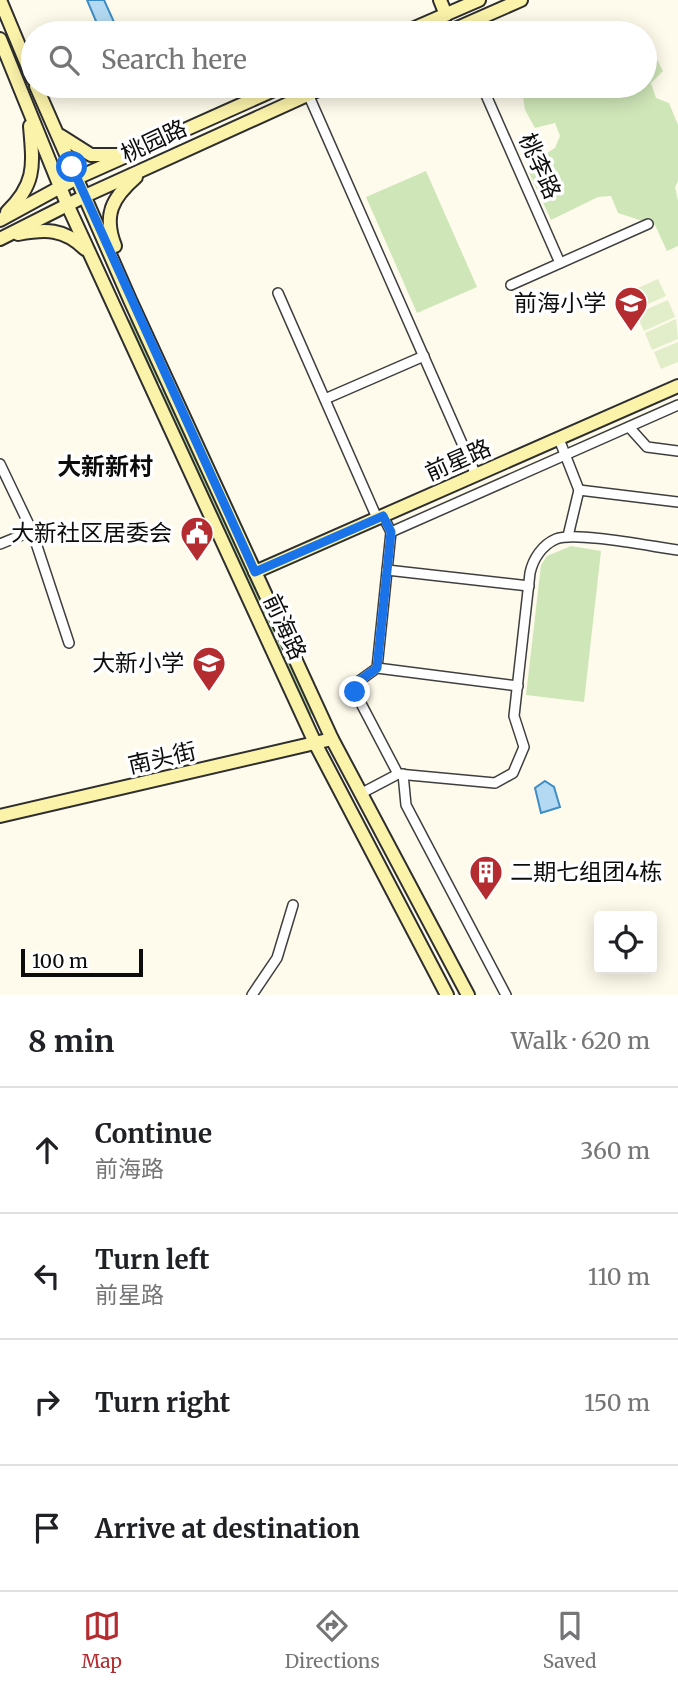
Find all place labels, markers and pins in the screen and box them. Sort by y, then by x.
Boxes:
school or university icon: 前海小学 [612,284,650,333]
place label: 前海小学 [514,288,606,317]
public building icon: 大新社区居委会 [178,514,216,563]
place label: 大新社区居委会 [11,518,172,547]
school or university icon: 大新小学 [190,644,228,693]
place label: 大新小学 [92,648,184,677]
building icon: 二期七组团4栋 [467,853,505,902]
place label: 二期七组团4栋 [510,857,662,886]

